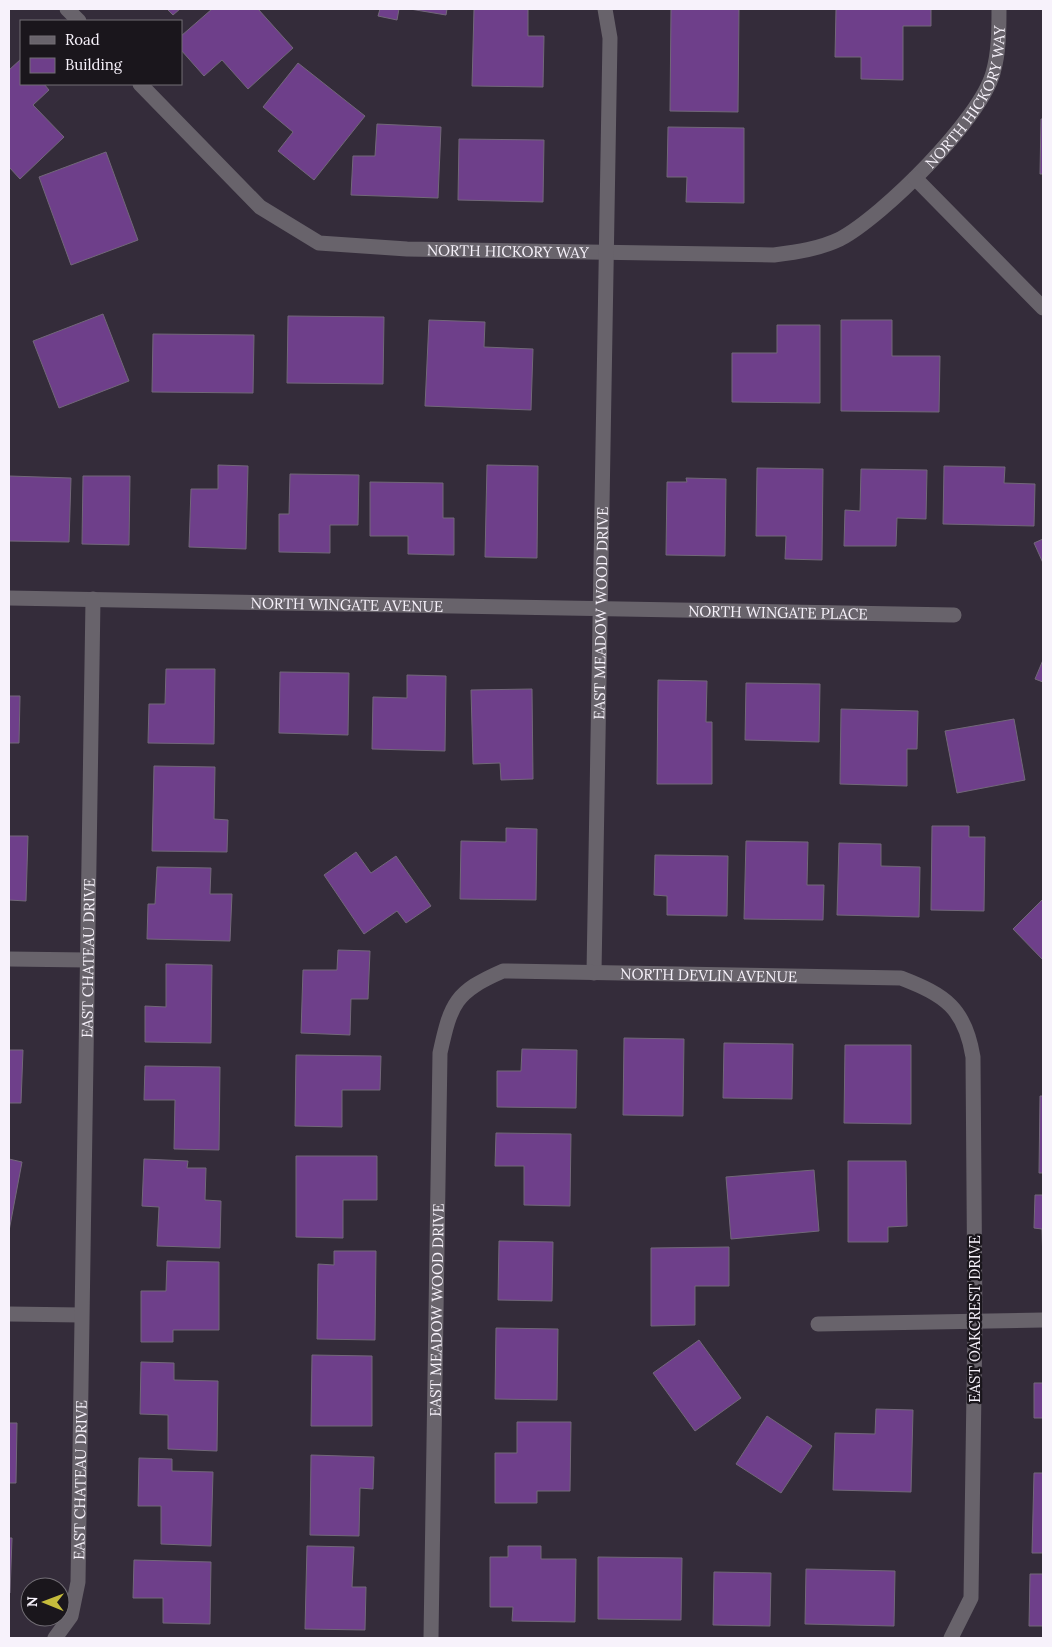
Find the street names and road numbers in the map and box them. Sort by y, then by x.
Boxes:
street label: NORTH HICKORY WAY [921,25,1008,172]
street label: NORTH HICKORY WAY [427,240,589,261]
street label: EAST MEADOW WOOD DRIVE [589,506,611,720]
street label: NORTH WINGATE AVENUE [251,593,443,615]
street label: NORTH WINGATE PLACE [688,601,868,623]
street label: EAST CHATEAU DRIVE [77,878,98,1038]
street label: NORTH DEVLIN AVENUE [620,964,797,986]
street label: EAST MEADOW WOOD DRIVE [425,1203,447,1417]
street label: EAST OAKCREST DRIVE [965,1235,984,1403]
street label: EAST CHATEAU DRIVE [69,1400,90,1560]

